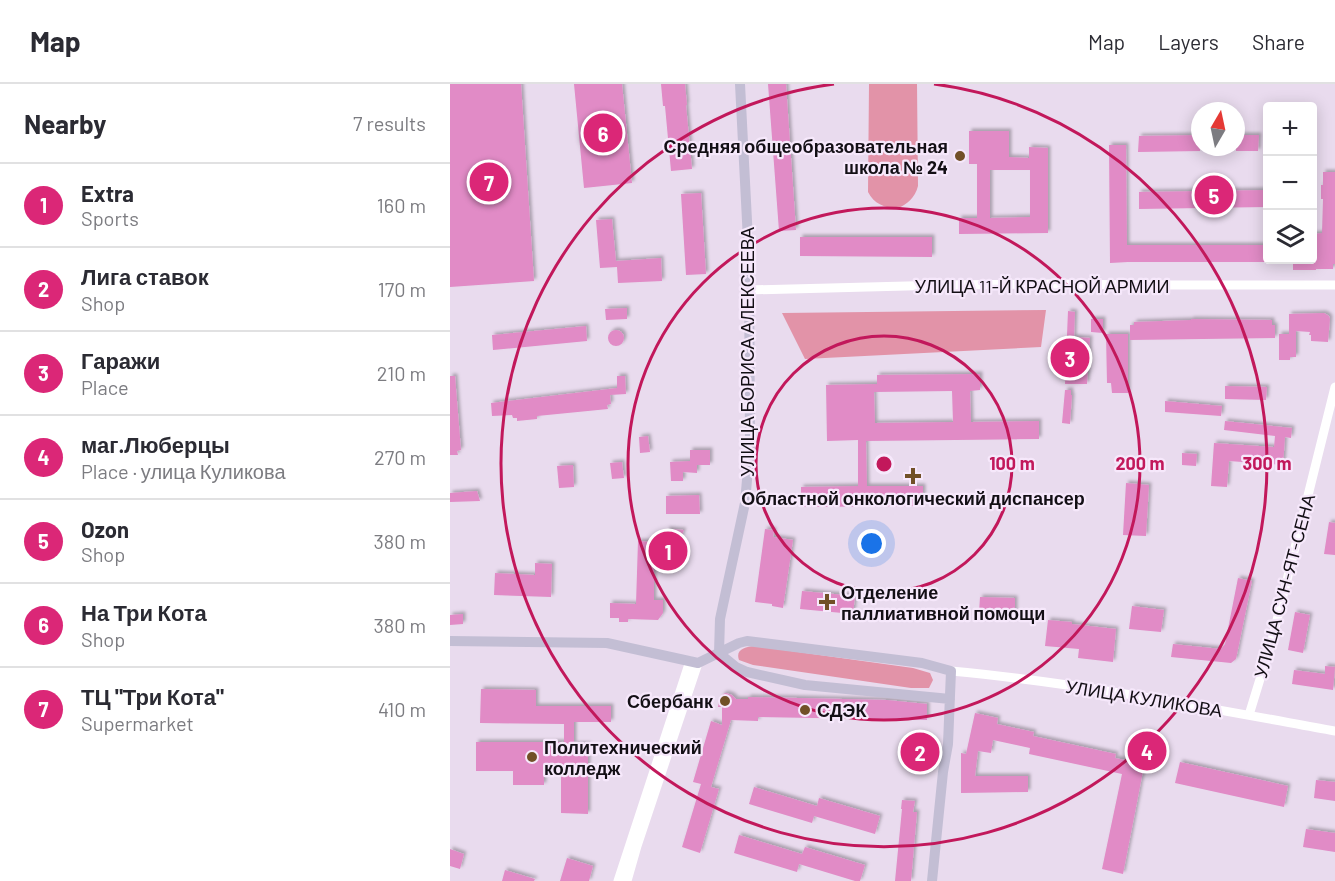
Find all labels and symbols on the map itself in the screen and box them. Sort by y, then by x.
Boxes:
north arrow [1191,102,1245,156]
pin: 6 [584,110,622,156]
place label: Средняя общеобразовательная школа № 24 [663,135,948,178]
marker: Средняя общеобразовательная школа № 24 [953,149,967,163]
pin: 7 [470,160,508,204]
pin: 5 [1194,172,1233,218]
street label: УЛИЦА БОРИСА АЛЕКСЕЕВА [736,227,758,477]
street label: УЛИЦА 11-Й КРАСНОЙ АРМИИ [915,275,1169,297]
pin: 3 [1050,336,1090,380]
text: 100 m [989,452,1035,474]
text: 200 m [1115,452,1165,474]
text: 300 m [1243,452,1291,474]
centre of rings [874,454,894,474]
marker: Областной онкологический диспансер [904,467,922,485]
place label: Областной онкологический диспансер [741,487,1085,509]
street label: УЛИЦА СУН-ЯТ-СЕНА [1249,492,1319,680]
pin: 1 [648,528,688,574]
your location [857,529,886,558]
place label: Отделение паллиативной помощи [841,581,1045,624]
marker: Отделение паллиативной помощи [818,593,836,611]
street label: УЛИЦА КУЛИКОВА [1064,675,1224,721]
place label: Сбербанк [627,690,714,712]
marker: Сбербанк [718,694,732,708]
place label: СДЭК [817,699,867,721]
marker: СДЭК [798,703,812,717]
pin: 4 [1128,728,1166,774]
pin: 2 [900,730,940,774]
place label: Политехнический колледж [544,736,702,779]
marker: Политехнический колледж [525,750,539,764]

